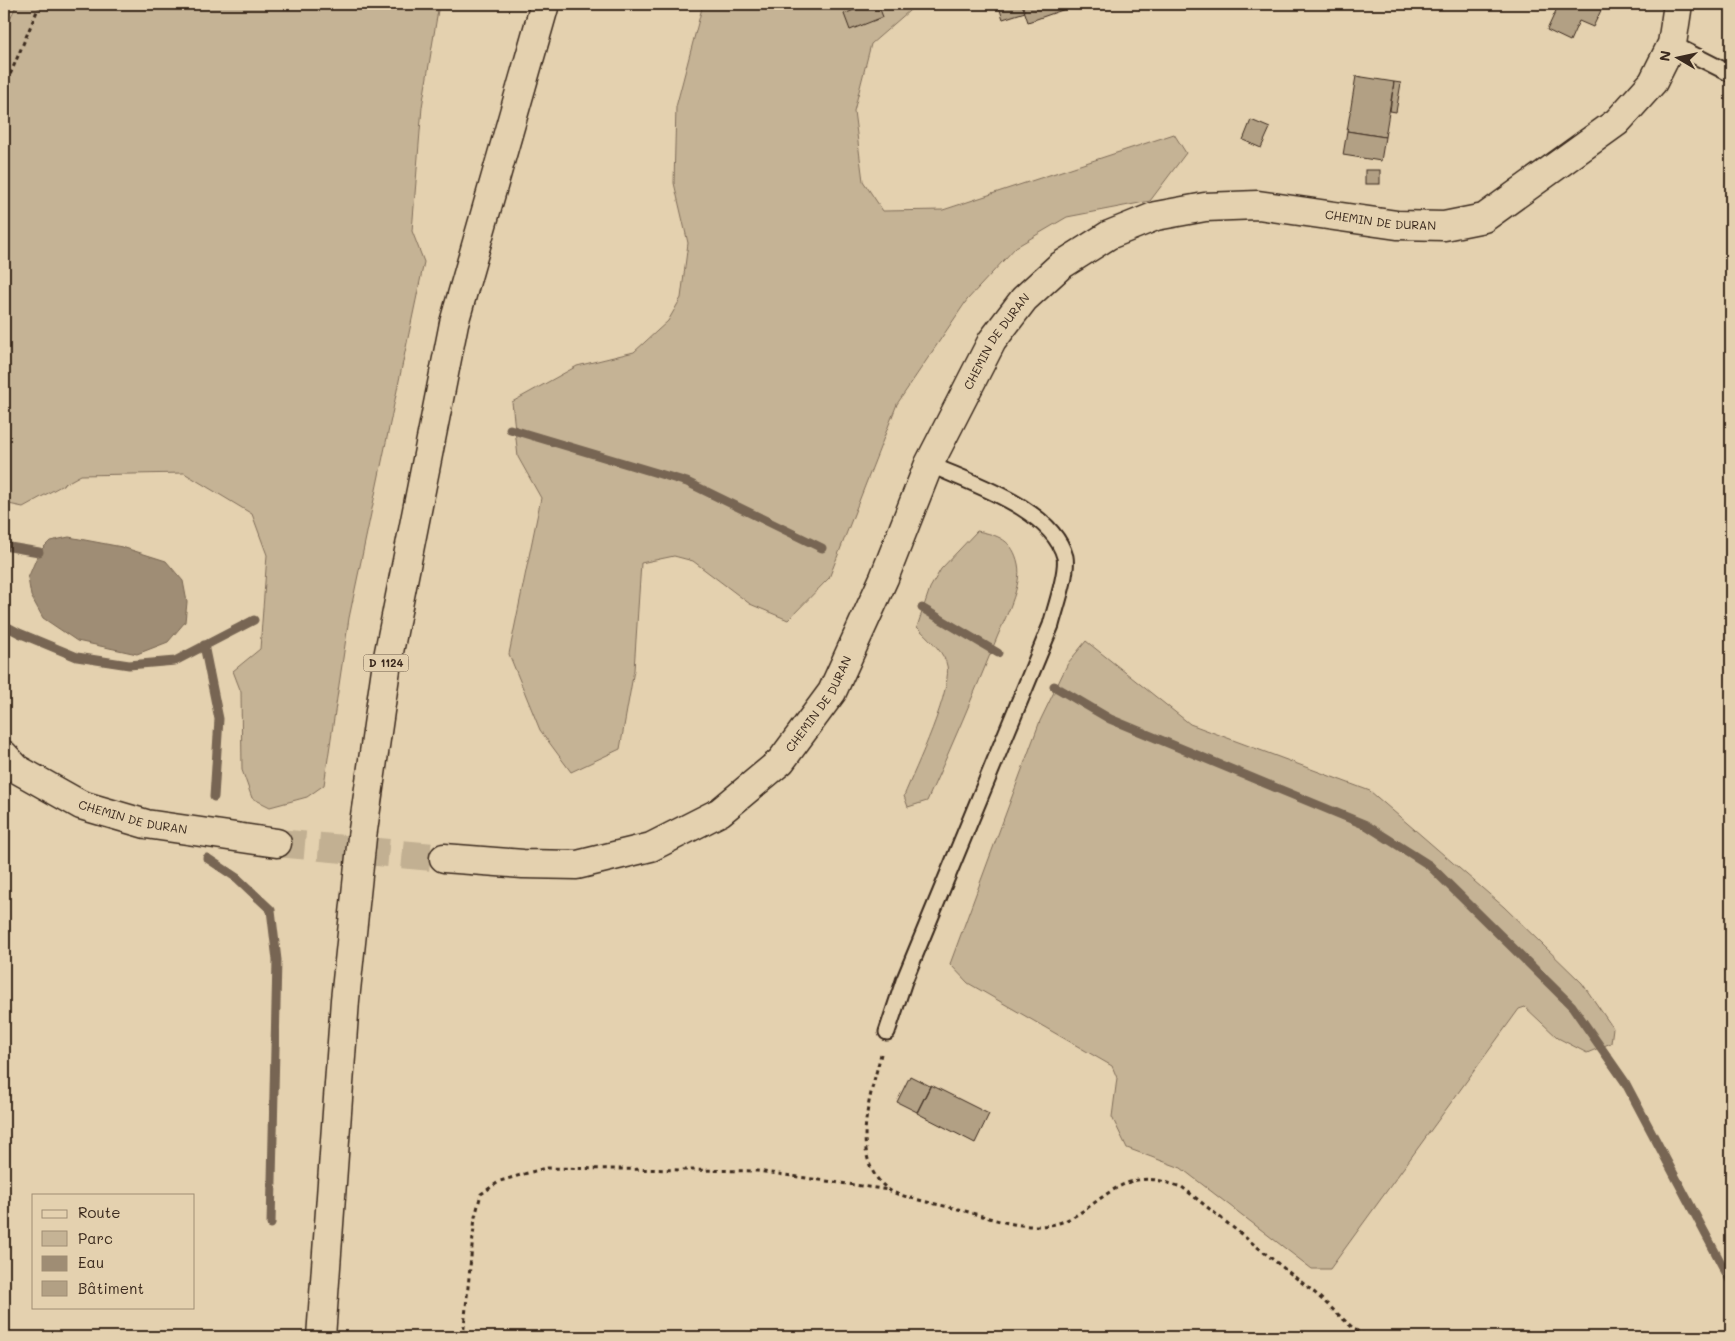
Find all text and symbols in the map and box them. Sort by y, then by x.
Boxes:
north arrow [1652,32,1702,82]
text: N [1654,49,1675,63]
street label: CHEMIN DE DURAN [1324,206,1436,233]
street label: CHEMIN DE DURAN [959,289,1032,392]
street label: CHEMIN DE DURAN [781,653,854,755]
road number: D 1124 [364,654,408,671]
street label: CHEMIN DE DURAN [77,796,188,837]
legend [32,1194,195,1308]
text: Route [78,1202,121,1222]
text: Parc [78,1228,113,1248]
text: Eau [78,1252,104,1272]
text: Bâtiment [78,1278,144,1298]

